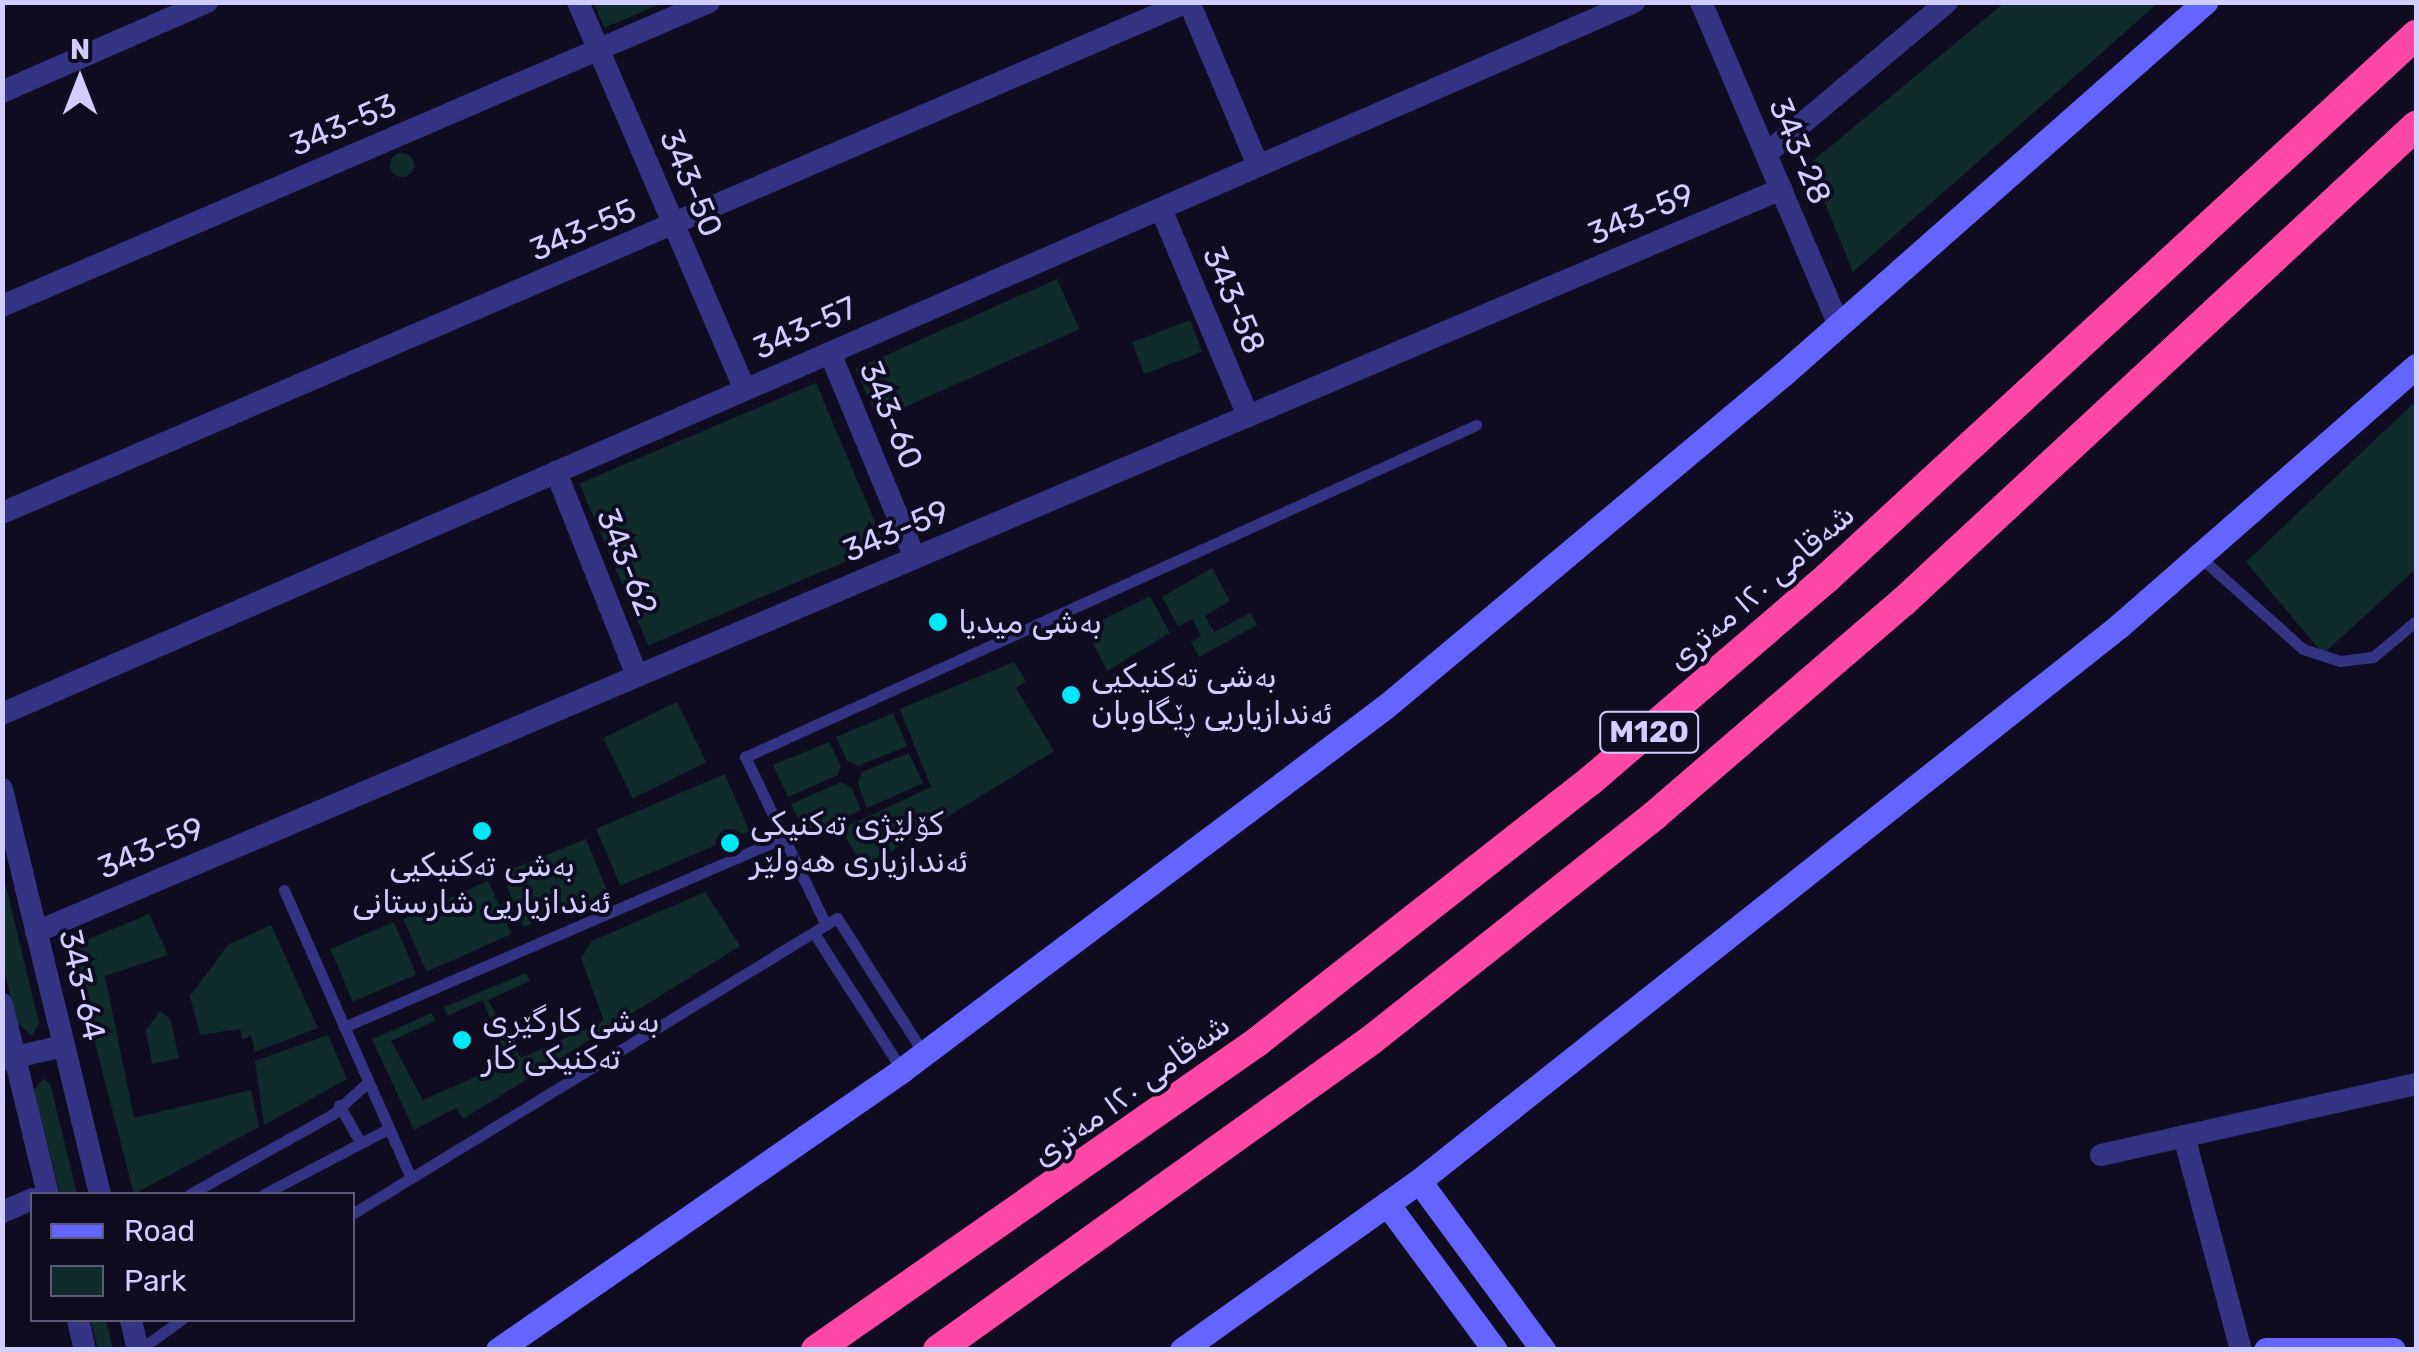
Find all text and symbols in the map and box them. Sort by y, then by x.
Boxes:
north arrow [30,30,130,130]
text: N [70,33,90,66]
street label: 343-53 [284,85,402,165]
street label: 343-28 [1761,92,1839,210]
street label: 343-50 [651,124,731,242]
street label: 343-59 [1582,175,1700,253]
street label: 343-55 [524,191,642,269]
street label: 343-58 [1194,241,1274,359]
street label: 343-57 [747,288,863,368]
street label: 343-60 [851,355,931,475]
street label: 343-59 [837,492,955,570]
street label: شەقامی ١٢٠ مەتری [1660,495,1862,679]
street label: 343-62 [588,503,666,621]
place label: بەشی میدیا [958,603,1102,641]
marker: بەشی میدیا [927,611,949,633]
place label: بەشی تەکنیکیی ئەندازیاریی ڕێگاوبان [1091,658,1333,733]
marker: بەشی تەکنیکیی ئەندازیاریی ڕێگاوبان [1060,684,1082,706]
road number: M120 [1599,707,1699,757]
place label: کۆلێژی تەکنیکی ئەندازیاری هەولێر [750,806,969,881]
street label: 343-59 [92,809,210,887]
marker: بەشی تەکنیکیی ئەندازیاریی شارستانی [471,820,493,842]
marker: کۆلێژی تەکنیکی ئەندازیاری هەولێر [719,832,741,854]
place label: بەشی تەکنیکیی ئەندازیاریی شارستانی [352,847,612,922]
street label: 343-64 [51,926,113,1044]
place label: بەشی کارگێڕی تەکنیکی کار [482,1003,660,1078]
street label: شەقامی ١٢٠ مەتری [1024,1005,1238,1175]
marker: بەشی کارگێڕی تەکنیکی کار [451,1029,473,1051]
legend [30,1192,355,1322]
text: Road [124,1213,195,1249]
text: Park [124,1263,186,1299]

